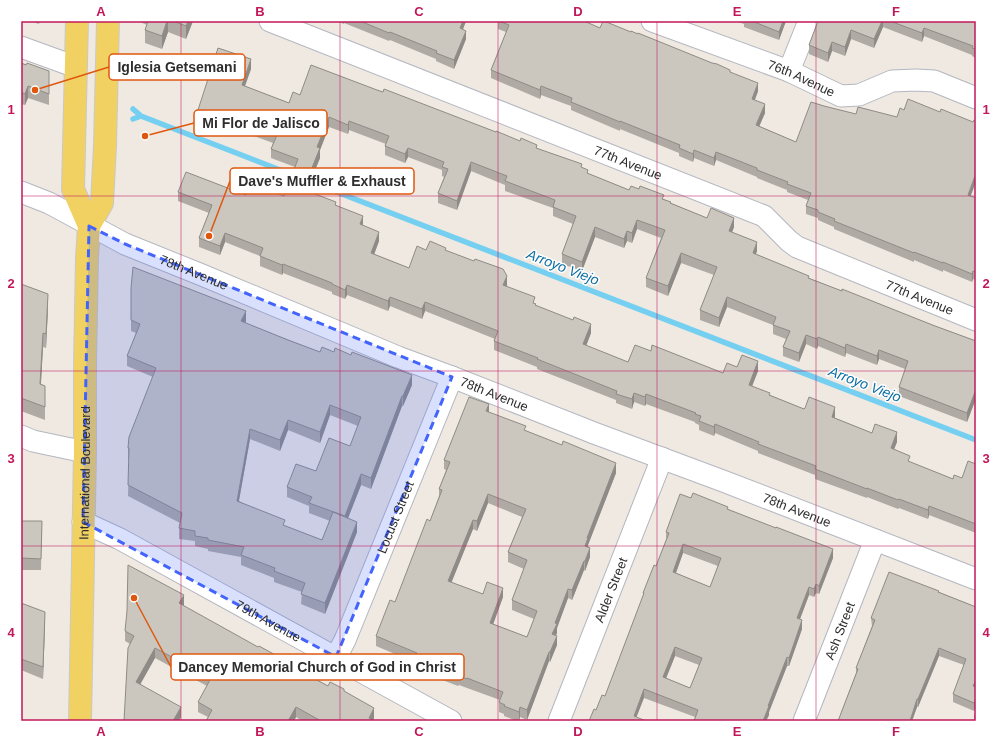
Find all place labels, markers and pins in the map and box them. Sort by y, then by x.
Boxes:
callout: Iglesia Getsemani [109,54,245,80]
callout: Mi Flor de Jalisco [194,110,327,136]
callout: Dave's Muffler & Exhaust [230,168,414,194]
callout: Dancey Memorial Church of God in Christ [171,654,464,680]

